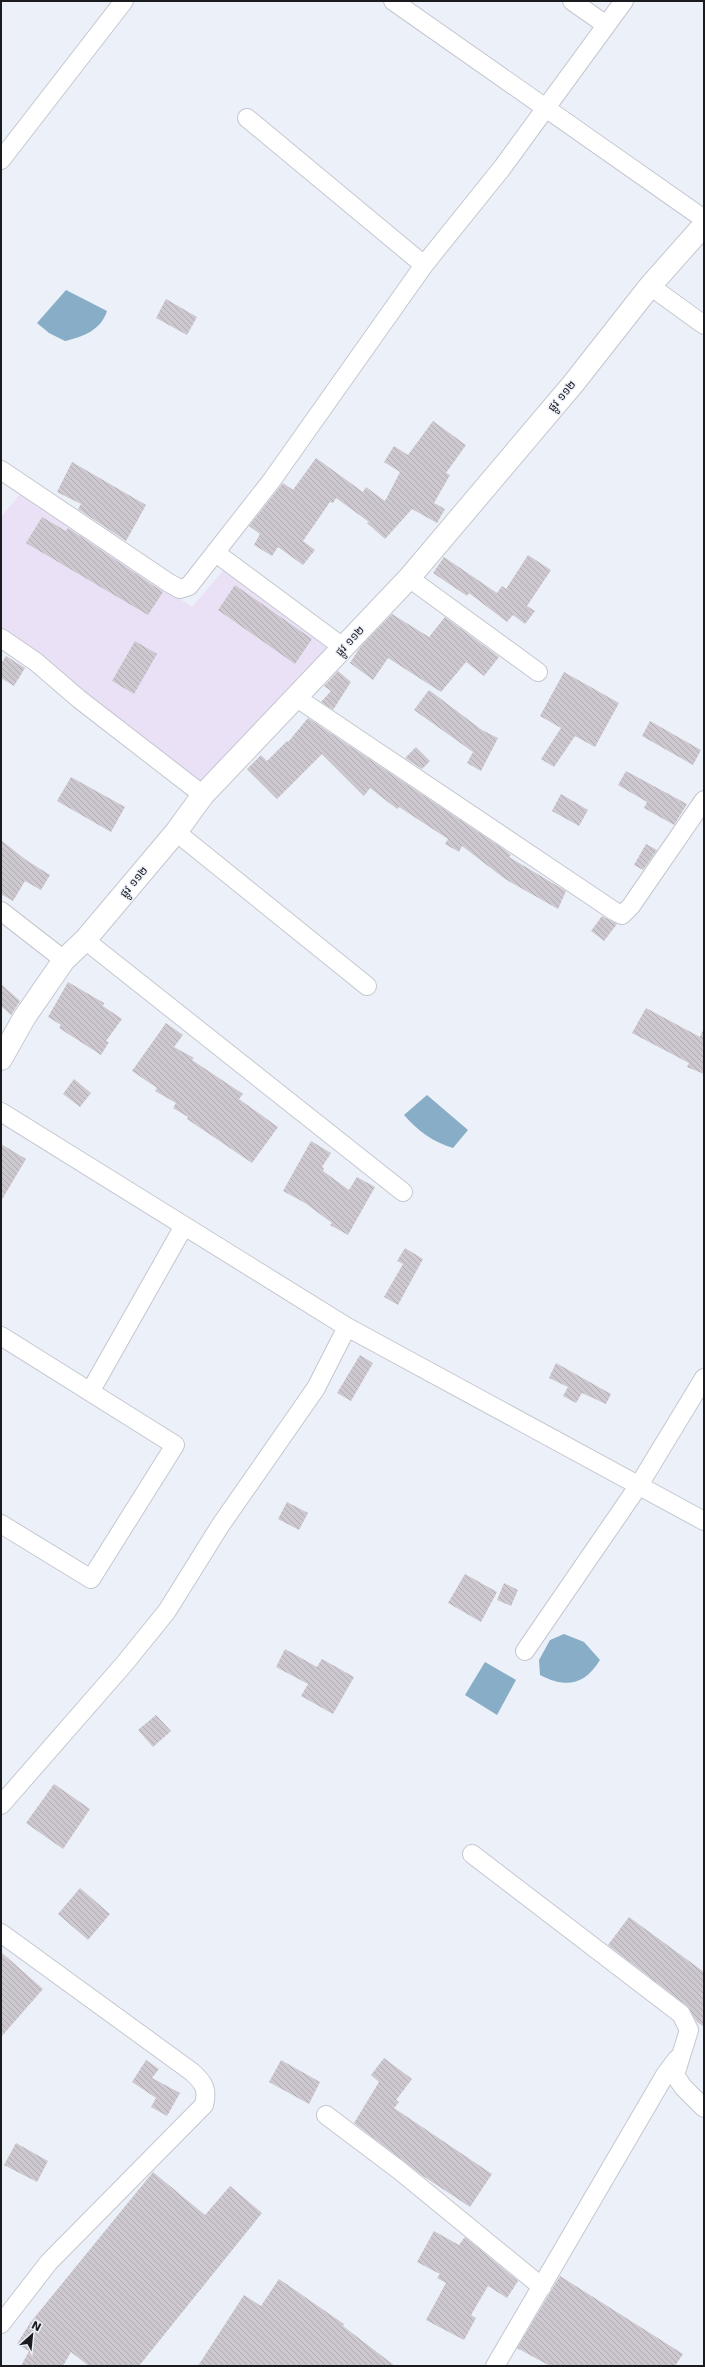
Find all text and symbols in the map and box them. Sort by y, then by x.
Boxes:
street label: ផ្លូវ ១១២ [545,378,581,416]
street label: ផ្លូវ ១១២ [333,623,370,661]
street label: ផ្លូវ ១១២ [117,864,153,902]
north arrow [12,2315,52,2355]
text: N [29,2319,43,2334]

